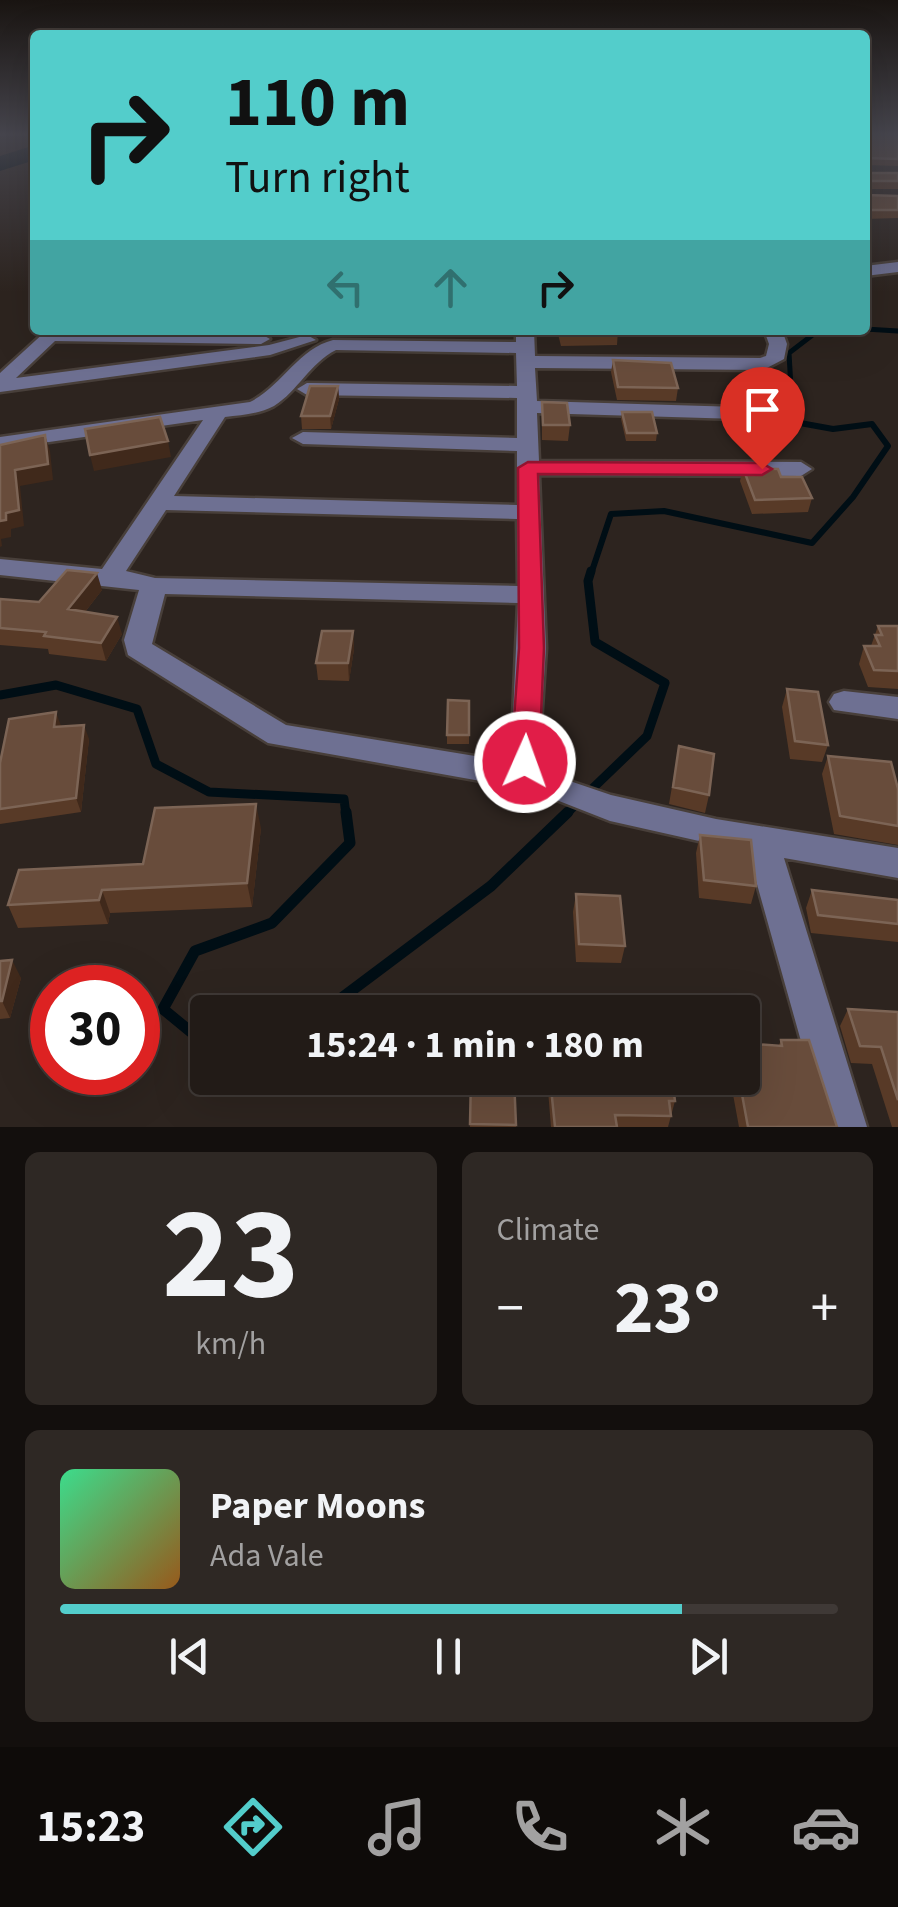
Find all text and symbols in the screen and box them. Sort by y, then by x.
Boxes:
text: 110 m [225,53,410,153]
icon: right [60,70,190,200]
text: Turn right [225,146,410,210]
icon: left [318,260,373,315]
icon: ahead [423,260,478,315]
icon: right [528,260,583,315]
pin [720,367,805,470]
icon: arrive [735,382,790,437]
position arrow [473,710,577,814]
speed limit sign: 30 [30,965,160,1095]
text: 15:24 · 1 min · 180 m [306,1018,644,1072]
text: 23 [162,1163,299,1348]
text: Climate [497,1207,599,1253]
text: 23° [614,1255,721,1362]
text: − [497,1270,524,1348]
text: + [811,1270,838,1348]
text: km/h [195,1321,266,1367]
text: Paper Moons [210,1479,425,1533]
text: Ada Vale [210,1533,324,1579]
icon: previous [162,1629,217,1684]
icon: pause [421,1629,476,1684]
icon: next [681,1629,736,1684]
icon: directions [218,1792,288,1862]
icon: music [362,1792,432,1862]
icon: phone [505,1792,575,1862]
icon: climate [648,1792,718,1862]
icon: car [791,1792,861,1862]
text: 15:23 [37,1795,145,1859]

